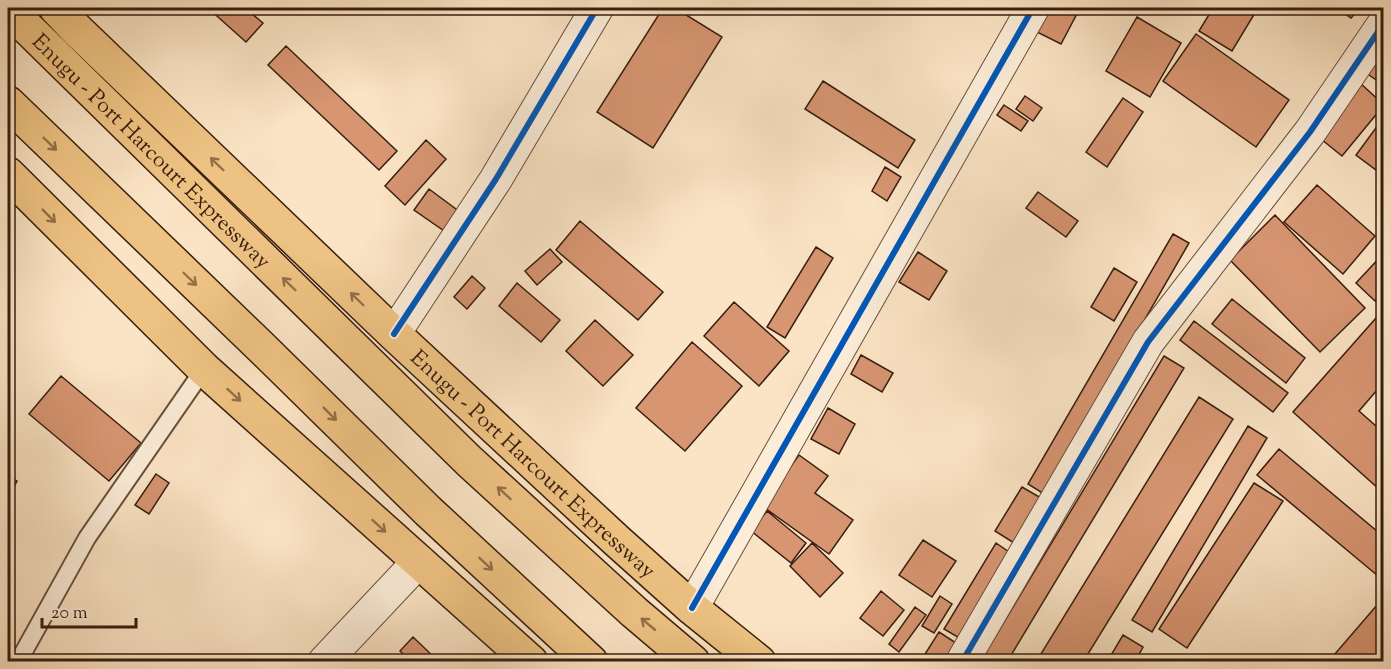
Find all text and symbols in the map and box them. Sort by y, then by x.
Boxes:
street label: Enugu - Port Harcourt Expressway [23,28,277,278]
one-way arrow [42,136,57,151]
one-way arrow [209,157,224,171]
one-way arrow [42,208,57,223]
one-way arrow [183,271,198,286]
one-way arrow [281,276,296,291]
one-way arrow [350,292,365,306]
street label: Enugu - Port Harcourt Expressway [402,344,662,587]
one-way arrow [226,388,241,402]
one-way arrow [323,407,338,422]
one-way arrow [496,486,511,500]
one-way arrow [371,519,386,533]
one-way arrow [478,557,493,571]
scale bar [42,591,136,629]
text: 20 m [51,601,88,627]
one-way arrow [641,617,656,631]

